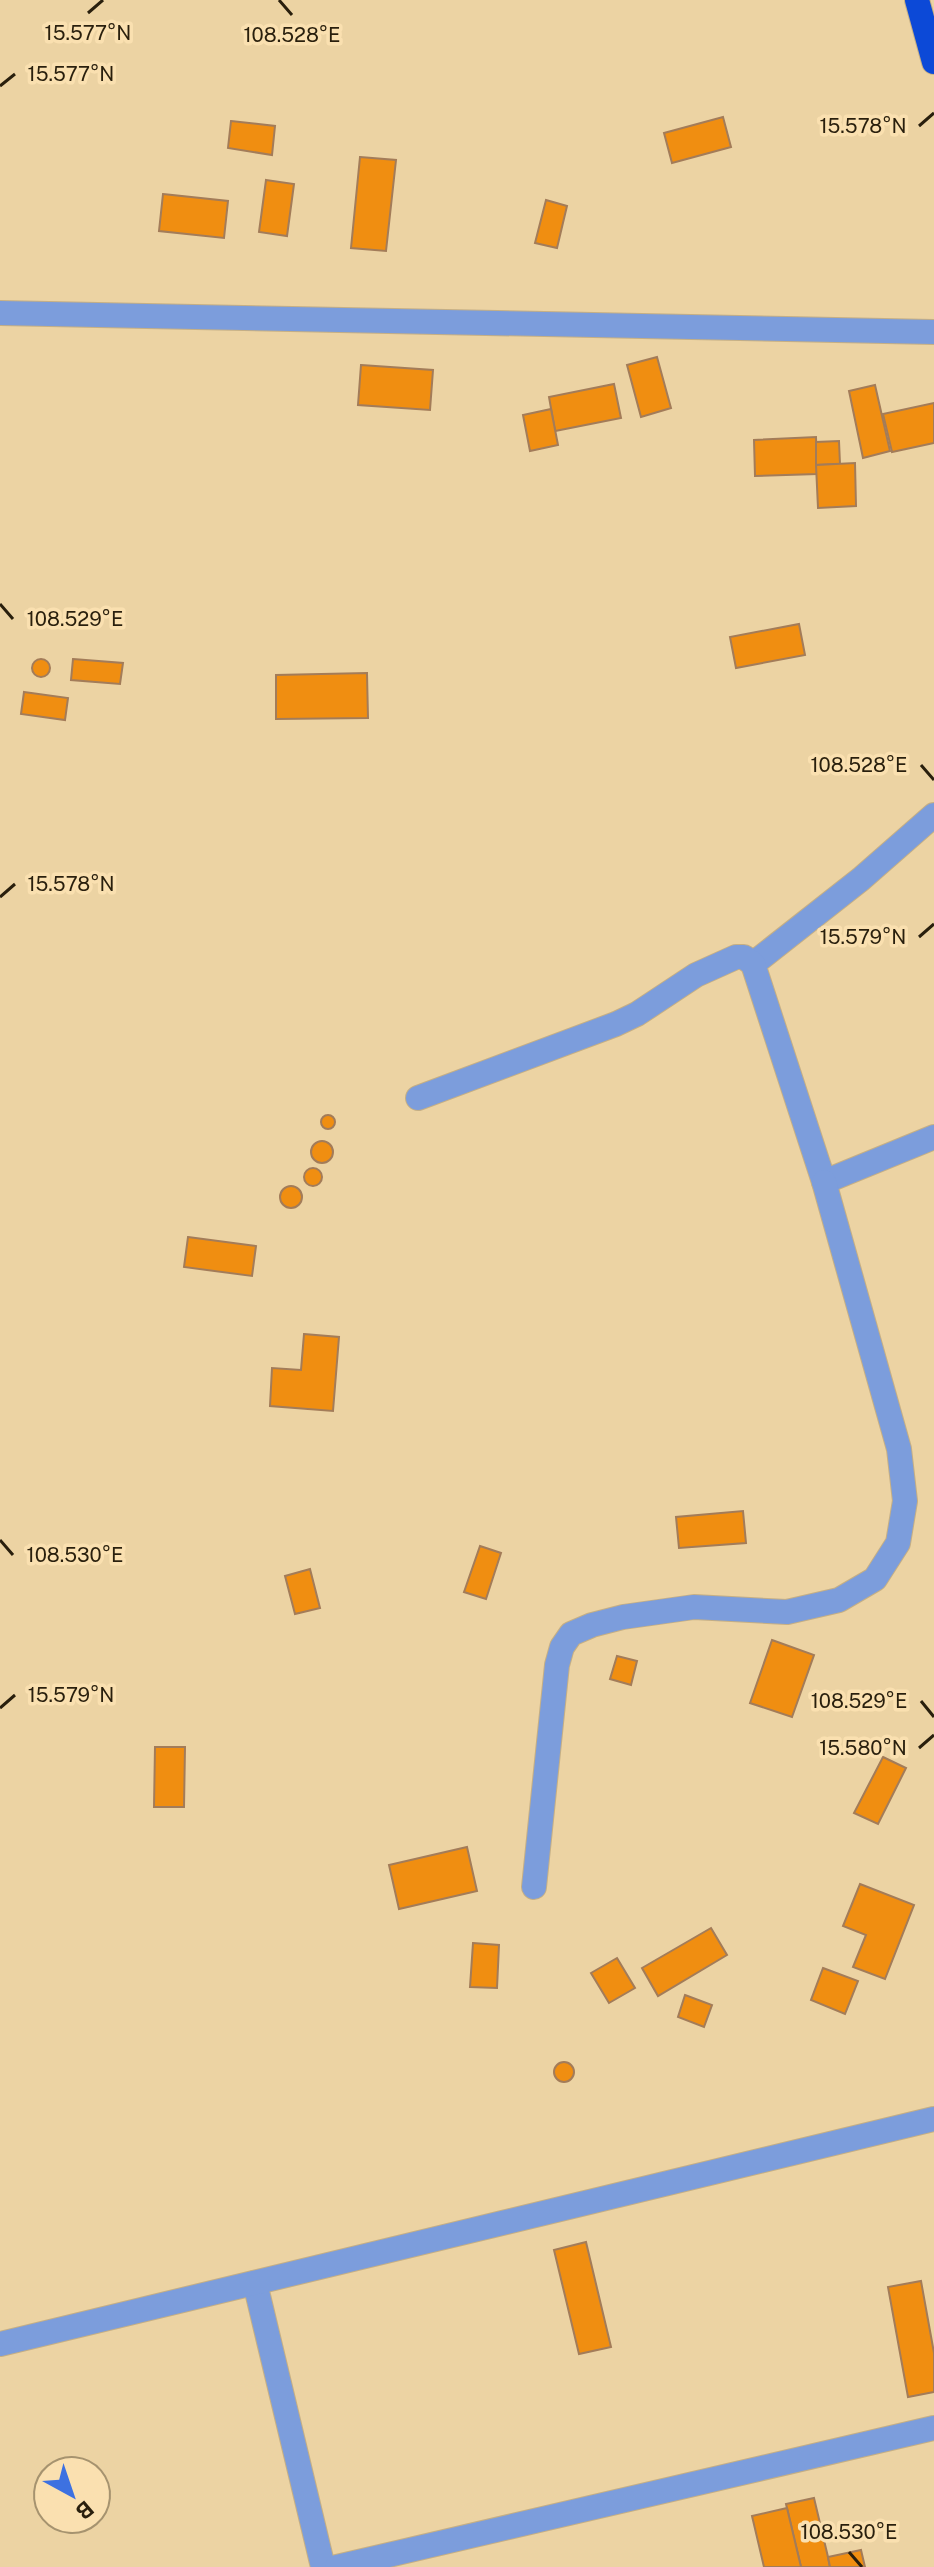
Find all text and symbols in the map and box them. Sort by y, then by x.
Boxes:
text: 15.577°N [45,21,131,45]
text: 108.528°E [243,23,341,47]
text: 15.577°N [28,62,114,86]
text: 15.578°N [819,114,907,138]
text: 108.529°E [27,607,123,631]
text: 108.528°E [810,753,908,777]
text: 15.578°N [27,872,115,896]
text: 15.579°N [820,925,906,949]
text: 108.530°E [27,1543,123,1567]
text: 15.579°N [28,1683,114,1707]
text: 108.529°E [811,1689,907,1713]
text: 15.580°N [819,1736,907,1760]
north arrow [32,2455,112,2535]
text: B [71,2496,99,2525]
text: 108.530°E [801,2520,897,2544]

